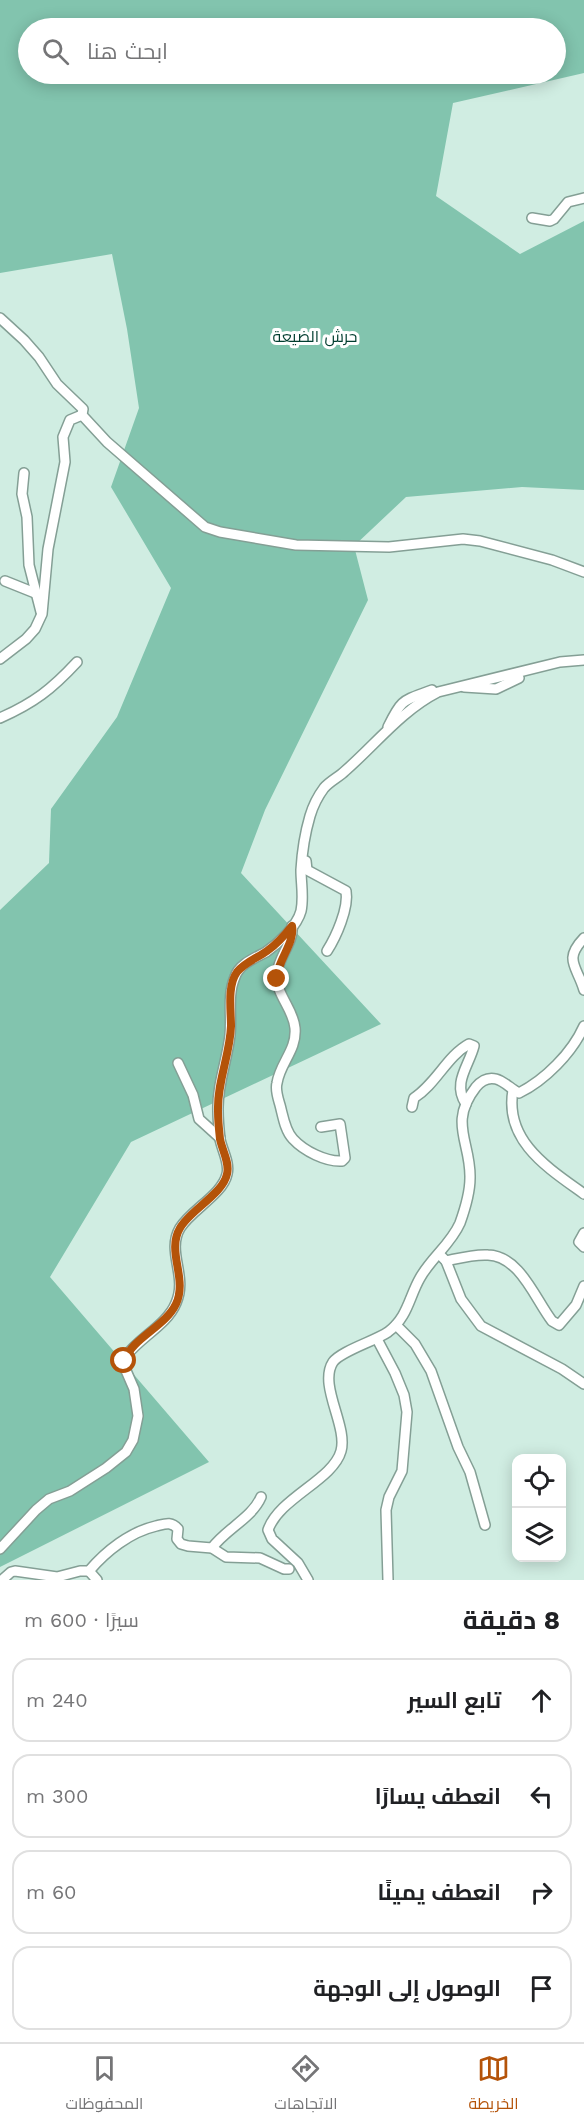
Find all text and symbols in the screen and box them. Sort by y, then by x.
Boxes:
search box [18,18,566,84]
icon: search [39,35,72,68]
text: ابحث هنا [87,39,168,64]
park label: حرش الضيعة [273,327,358,347]
route end [263,965,289,991]
route start [110,1347,136,1373]
map controls [512,1454,566,1562]
button: locate [512,1454,566,1508]
button: layers [512,1508,566,1562]
text: 8 دقيقة [463,1605,560,1635]
text: سيرًا · 600 m [24,1608,139,1632]
icon: ahead [525,1684,558,1717]
text: 240 m [26,1688,88,1712]
text: تابع السير [407,1688,501,1713]
icon: left [525,1780,558,1813]
text: 300 m [26,1784,88,1808]
text: انعطف يسارًا [375,1784,501,1809]
icon: right [525,1876,558,1909]
text: 60 m [26,1880,77,1904]
text: انعطف يمينًا [377,1880,501,1905]
icon: arrive [525,1972,558,2005]
text: الوصول إلى الوجهة [313,1976,501,2001]
tab: المحفوظات [65,2052,143,2118]
tab: الاتجاهات [274,2052,338,2118]
tab: الخريطة [469,2052,519,2118]

